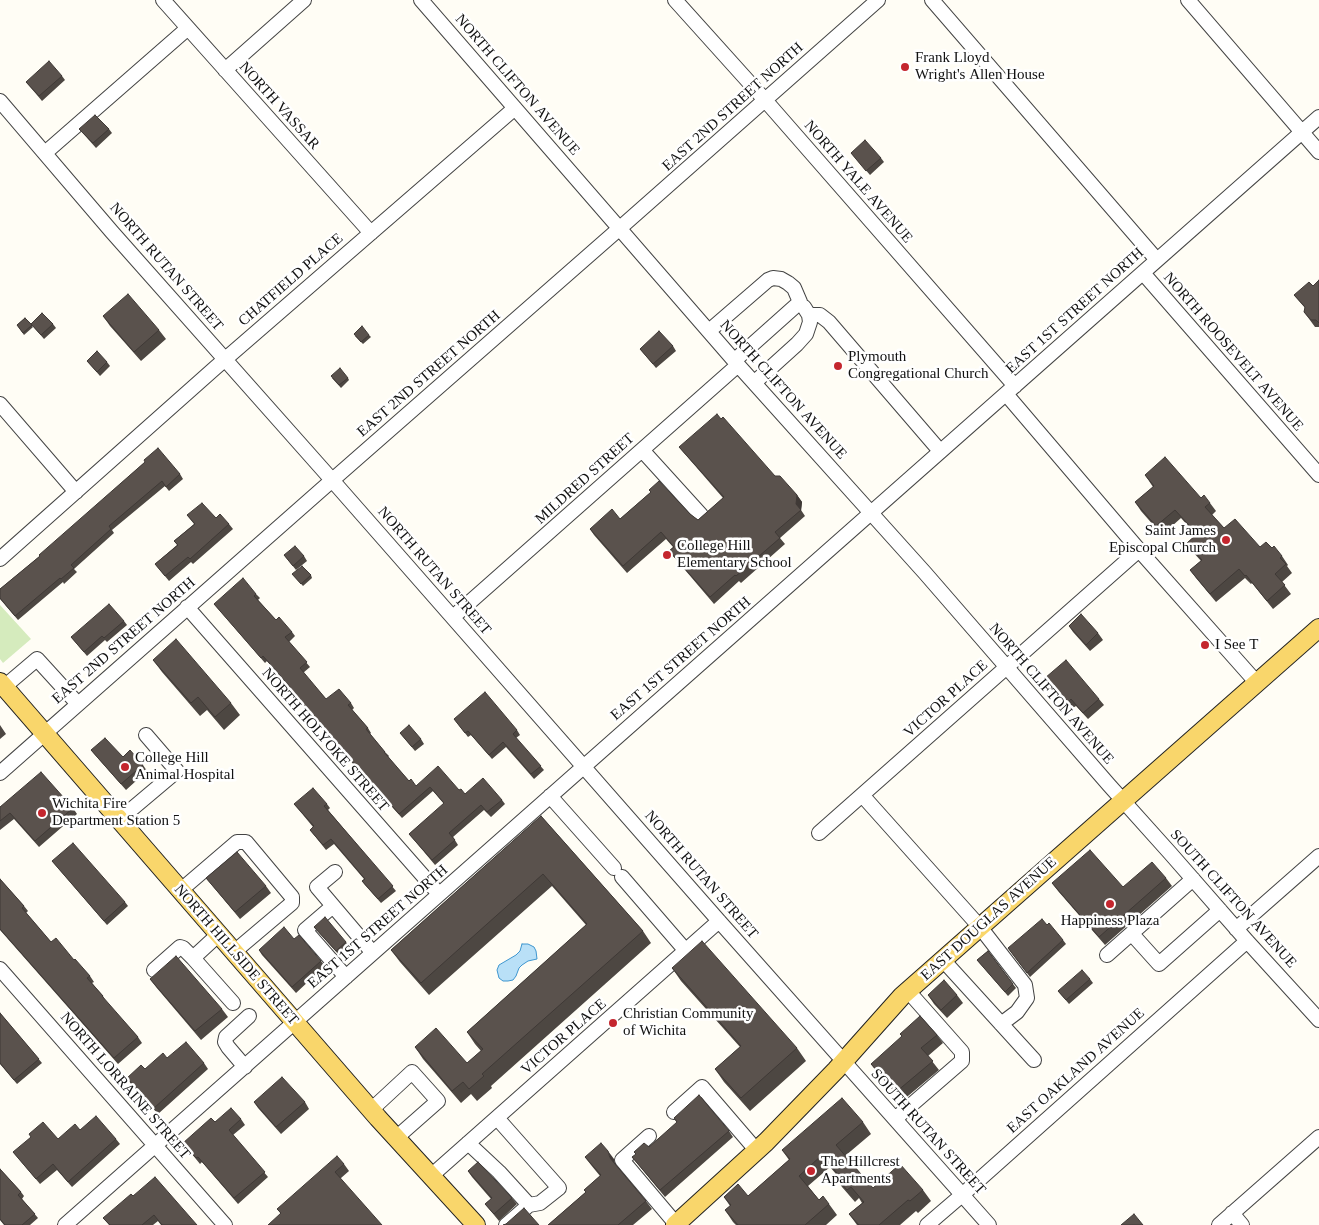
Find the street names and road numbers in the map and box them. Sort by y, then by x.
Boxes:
street label: NORTH CLIFTON AVENUE [451,11,583,159]
street label: EAST 2ND STREET NORTH [659,39,807,175]
street label: NORTH VASSAR [235,58,323,154]
street label: NORTH YALE AVENUE [800,117,916,247]
street label: NORTH RUTAN STREET [106,199,226,335]
street label: CHATFIELD PLACE [235,230,347,330]
street label: EAST 1ST STREET NORTH [1002,244,1148,378]
street label: NORTH ROOSEVELT AVENUE [1159,269,1307,435]
street label: EAST 2ND STREET NORTH [354,307,504,441]
street label: NORTH CLIFTON AVENUE [716,317,850,463]
street label: MILDRED STREET [532,430,638,528]
street label: NORTH RUTAN STREET [374,503,494,639]
street label: EAST 2ND STREET NORTH [49,574,199,708]
street label: EAST 1ST STREET NORTH [607,593,755,725]
street label: NORTH CLIFTON AVENUE [985,620,1117,768]
street label: VICTOR PLACE [900,657,992,741]
street label: NORTH HOLYOKE STREET [258,665,392,815]
street label: NORTH RUTAN STREET [641,807,761,943]
street label: SOUTH CLIFTON AVENUE [1166,826,1300,972]
street label: EAST DOUGLAS AVENUE [917,853,1061,985]
street label: EAST 1ST STREET NORTH [304,861,452,993]
street label: NORTH HILLSIDE STREET [170,881,302,1029]
street label: VICTOR PLACE [518,995,610,1079]
street label: EAST OAKLAND AVENUE [1004,1004,1148,1138]
street label: NORTH LORRAINE STREET [56,1009,194,1163]
street label: SOUTH RUTAN STREET [867,1065,989,1199]

